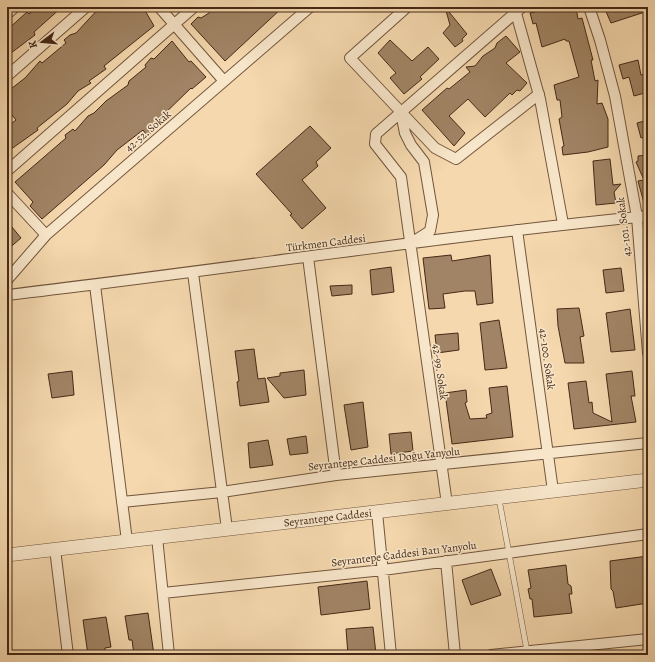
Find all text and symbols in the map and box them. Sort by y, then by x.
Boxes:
north arrow [22,22,62,62]
text: K [24,38,41,50]
street label: 42-52. Sokak [122,106,175,155]
street label: 42-101. Sokak [613,196,635,258]
street label: Türkmen Caddesi [285,231,367,255]
street label: 42-100. Sokak [535,327,559,391]
street label: 42-99. Sokak [429,343,451,402]
street label: Seyrantepe Caddesi Doğu Yanyolu [307,444,461,474]
street label: Seyrantepe Caddesi [283,505,373,530]
street label: Seyrantepe Caddesi Batı Yanyolu [330,538,478,570]

